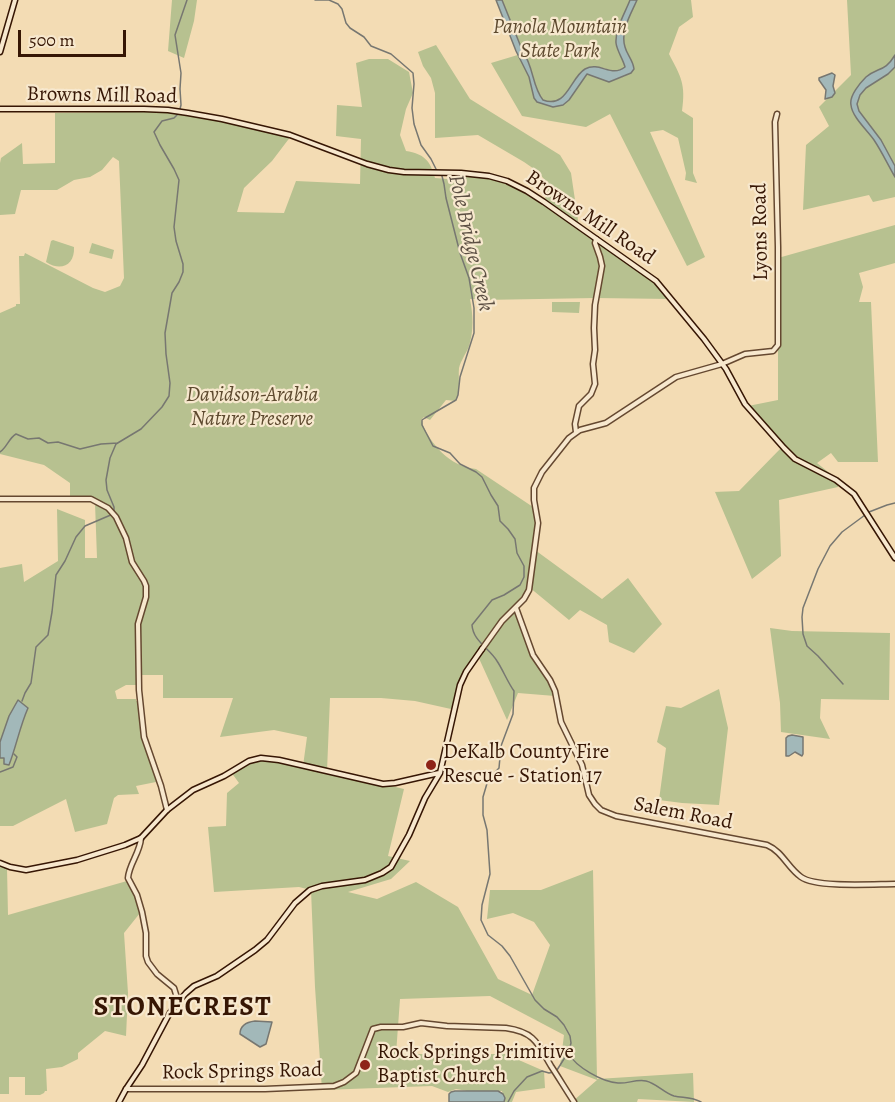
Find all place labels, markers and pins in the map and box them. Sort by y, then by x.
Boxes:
place label: DeKalb County Fire Rescue - Station 17 [443,740,609,790]
marker: DeKalb County Fire Rescue - Station 17 [424,758,438,772]
place label: Rock Springs Primitive Baptist Church [377,1040,574,1090]
marker: Rock Springs Primitive Baptist Church [358,1058,372,1072]

